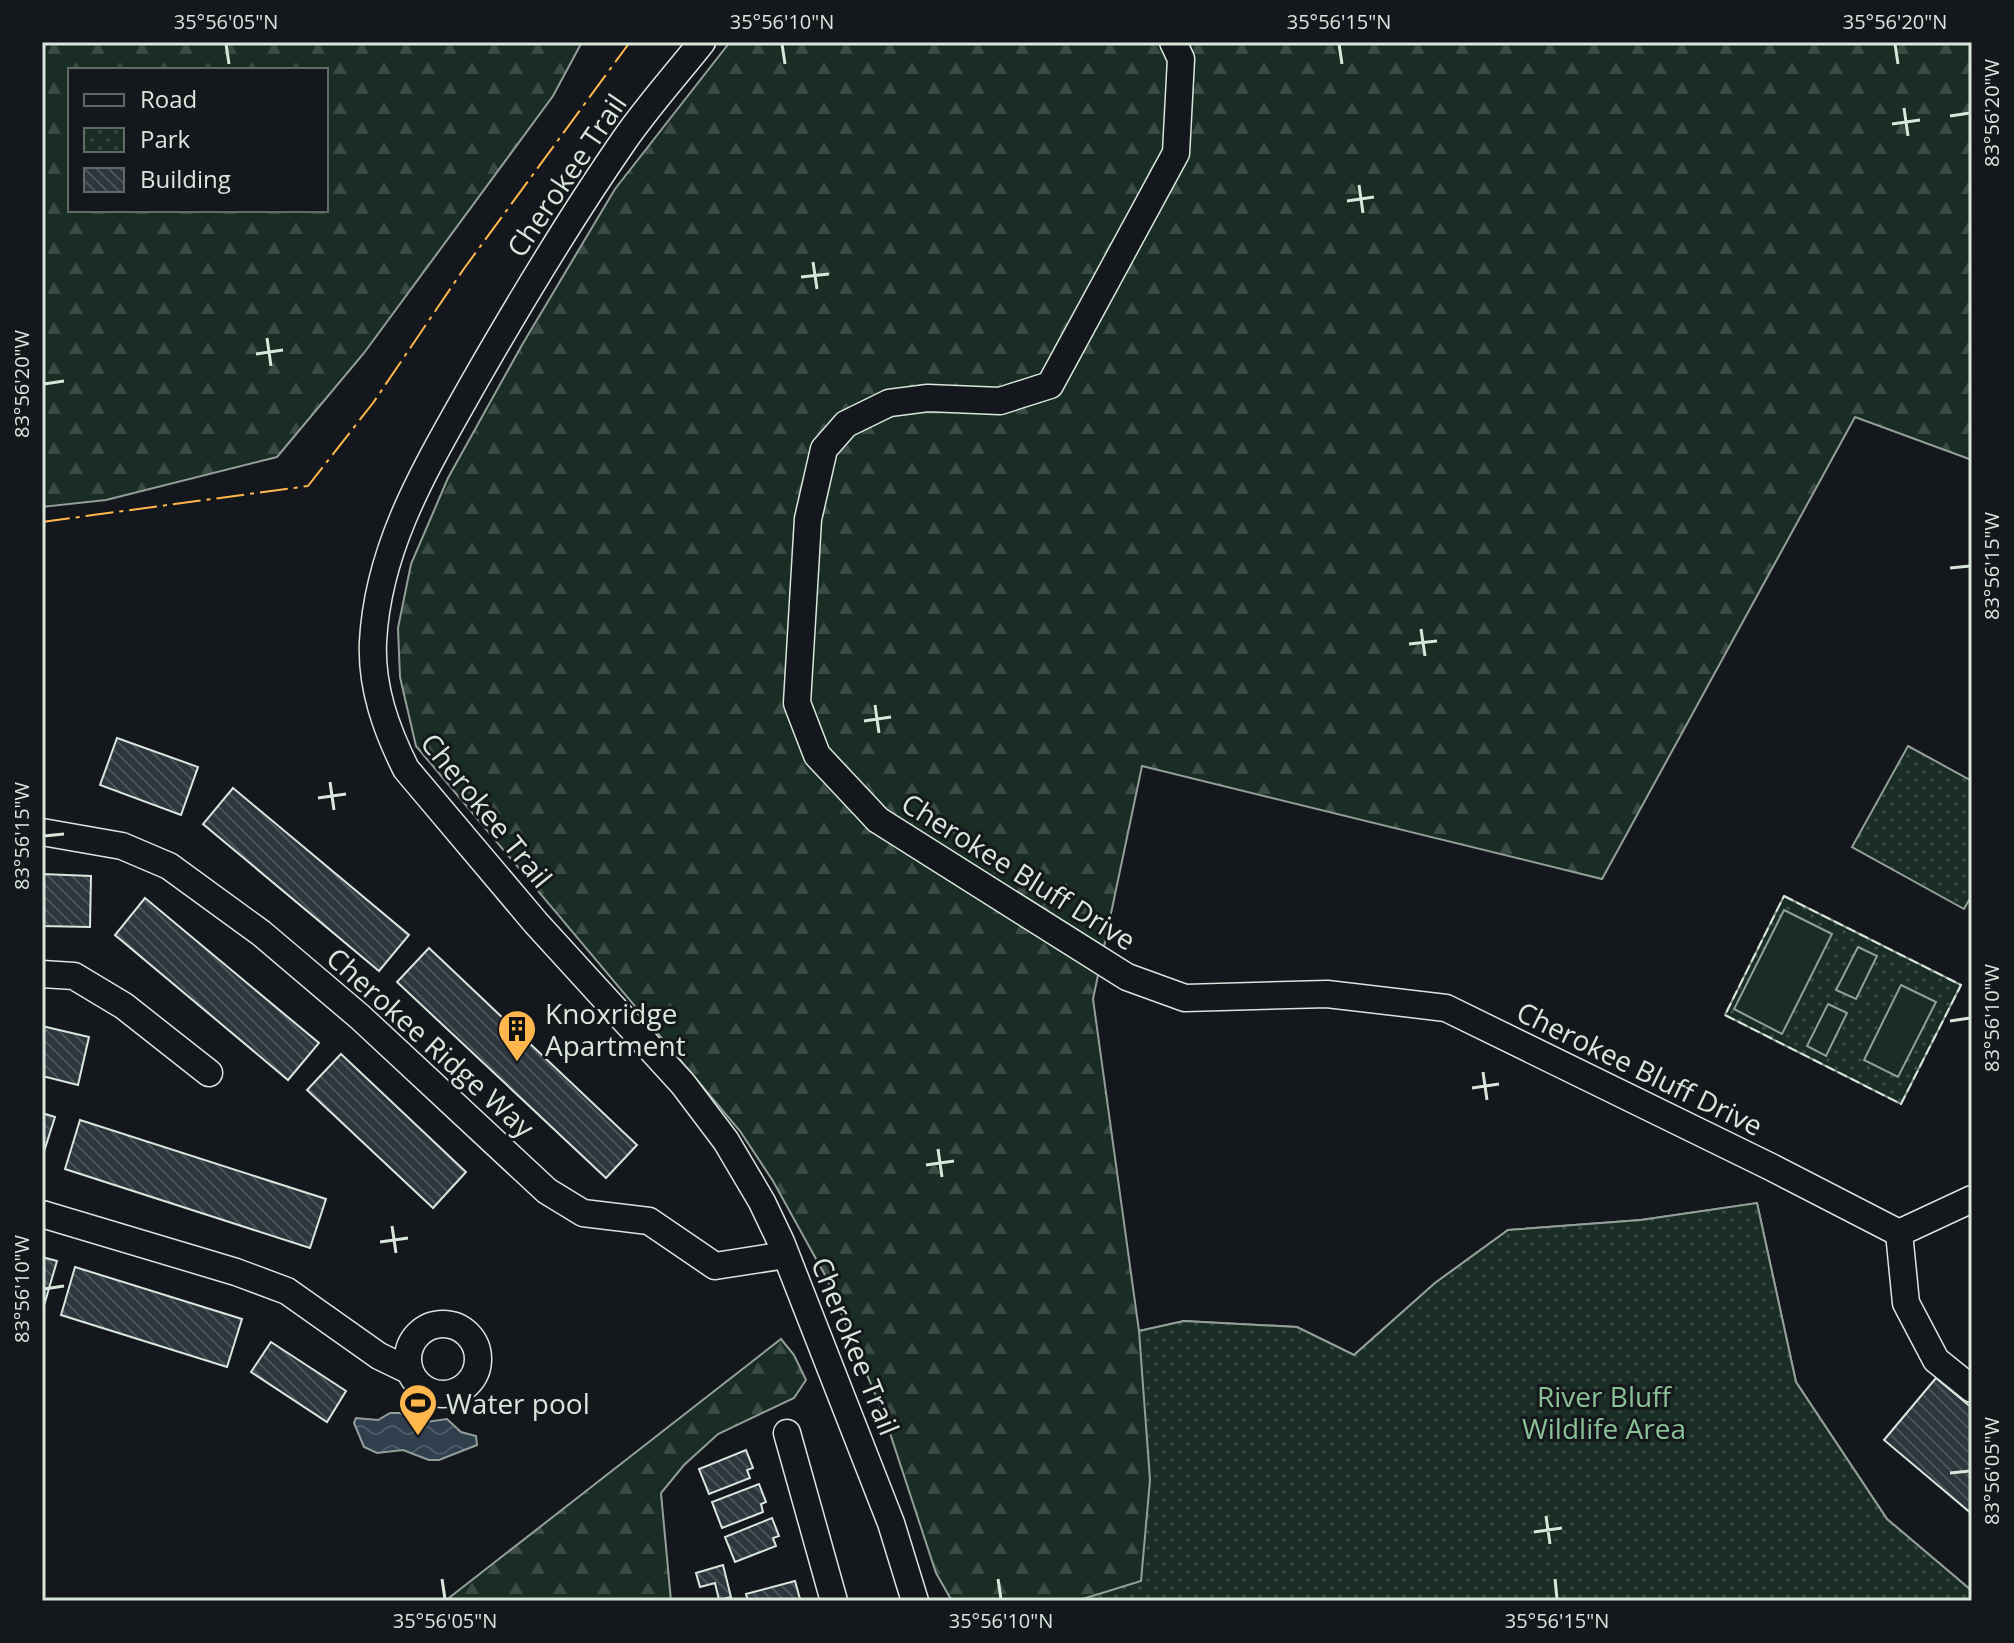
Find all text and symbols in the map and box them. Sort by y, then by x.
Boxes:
text: 35°56'05"N [174,8,278,35]
text: 35°56'10"N [730,8,834,35]
text: 35°56'15"N [1287,8,1391,35]
text: 35°56'20"N [1843,8,1947,35]
text: 83°56'20"W [1978,58,2005,167]
legend [68,68,328,212]
text: Road [140,82,197,115]
street label: Cherokee Trail [497,86,635,264]
text: Park [140,122,191,155]
text: Building [140,162,231,195]
text: 83°56'20"W [8,329,35,438]
text: 83°56'15"W [1978,511,2005,620]
street label: Cherokee Trail [413,725,561,895]
text: 83°56'15"W [8,781,35,890]
street label: Cherokee Bluff Drive [895,784,1143,958]
street label: Cherokee Ridge Way [319,938,544,1146]
text: 83°56'10"W [1978,963,2005,1072]
street label: Cherokee Bluff Drive [1511,992,1769,1144]
place label: Knoxridge Apartment [545,994,686,1064]
building icon: Knoxridge Apartment [496,1008,538,1063]
text: 83°56'10"W [8,1234,35,1343]
street label: Cherokee Trail [803,1251,909,1441]
park label: River Bluff Wildlife Area [1522,1377,1686,1447]
sports icon: Water pool [397,1382,439,1437]
place label: Water pool [446,1384,590,1422]
text: 83°56'05"W [1978,1416,2005,1525]
text: 35°56'05"N [393,1607,497,1634]
text: 35°56'10"N [949,1607,1053,1634]
text: 35°56'15"N [1505,1607,1609,1634]

